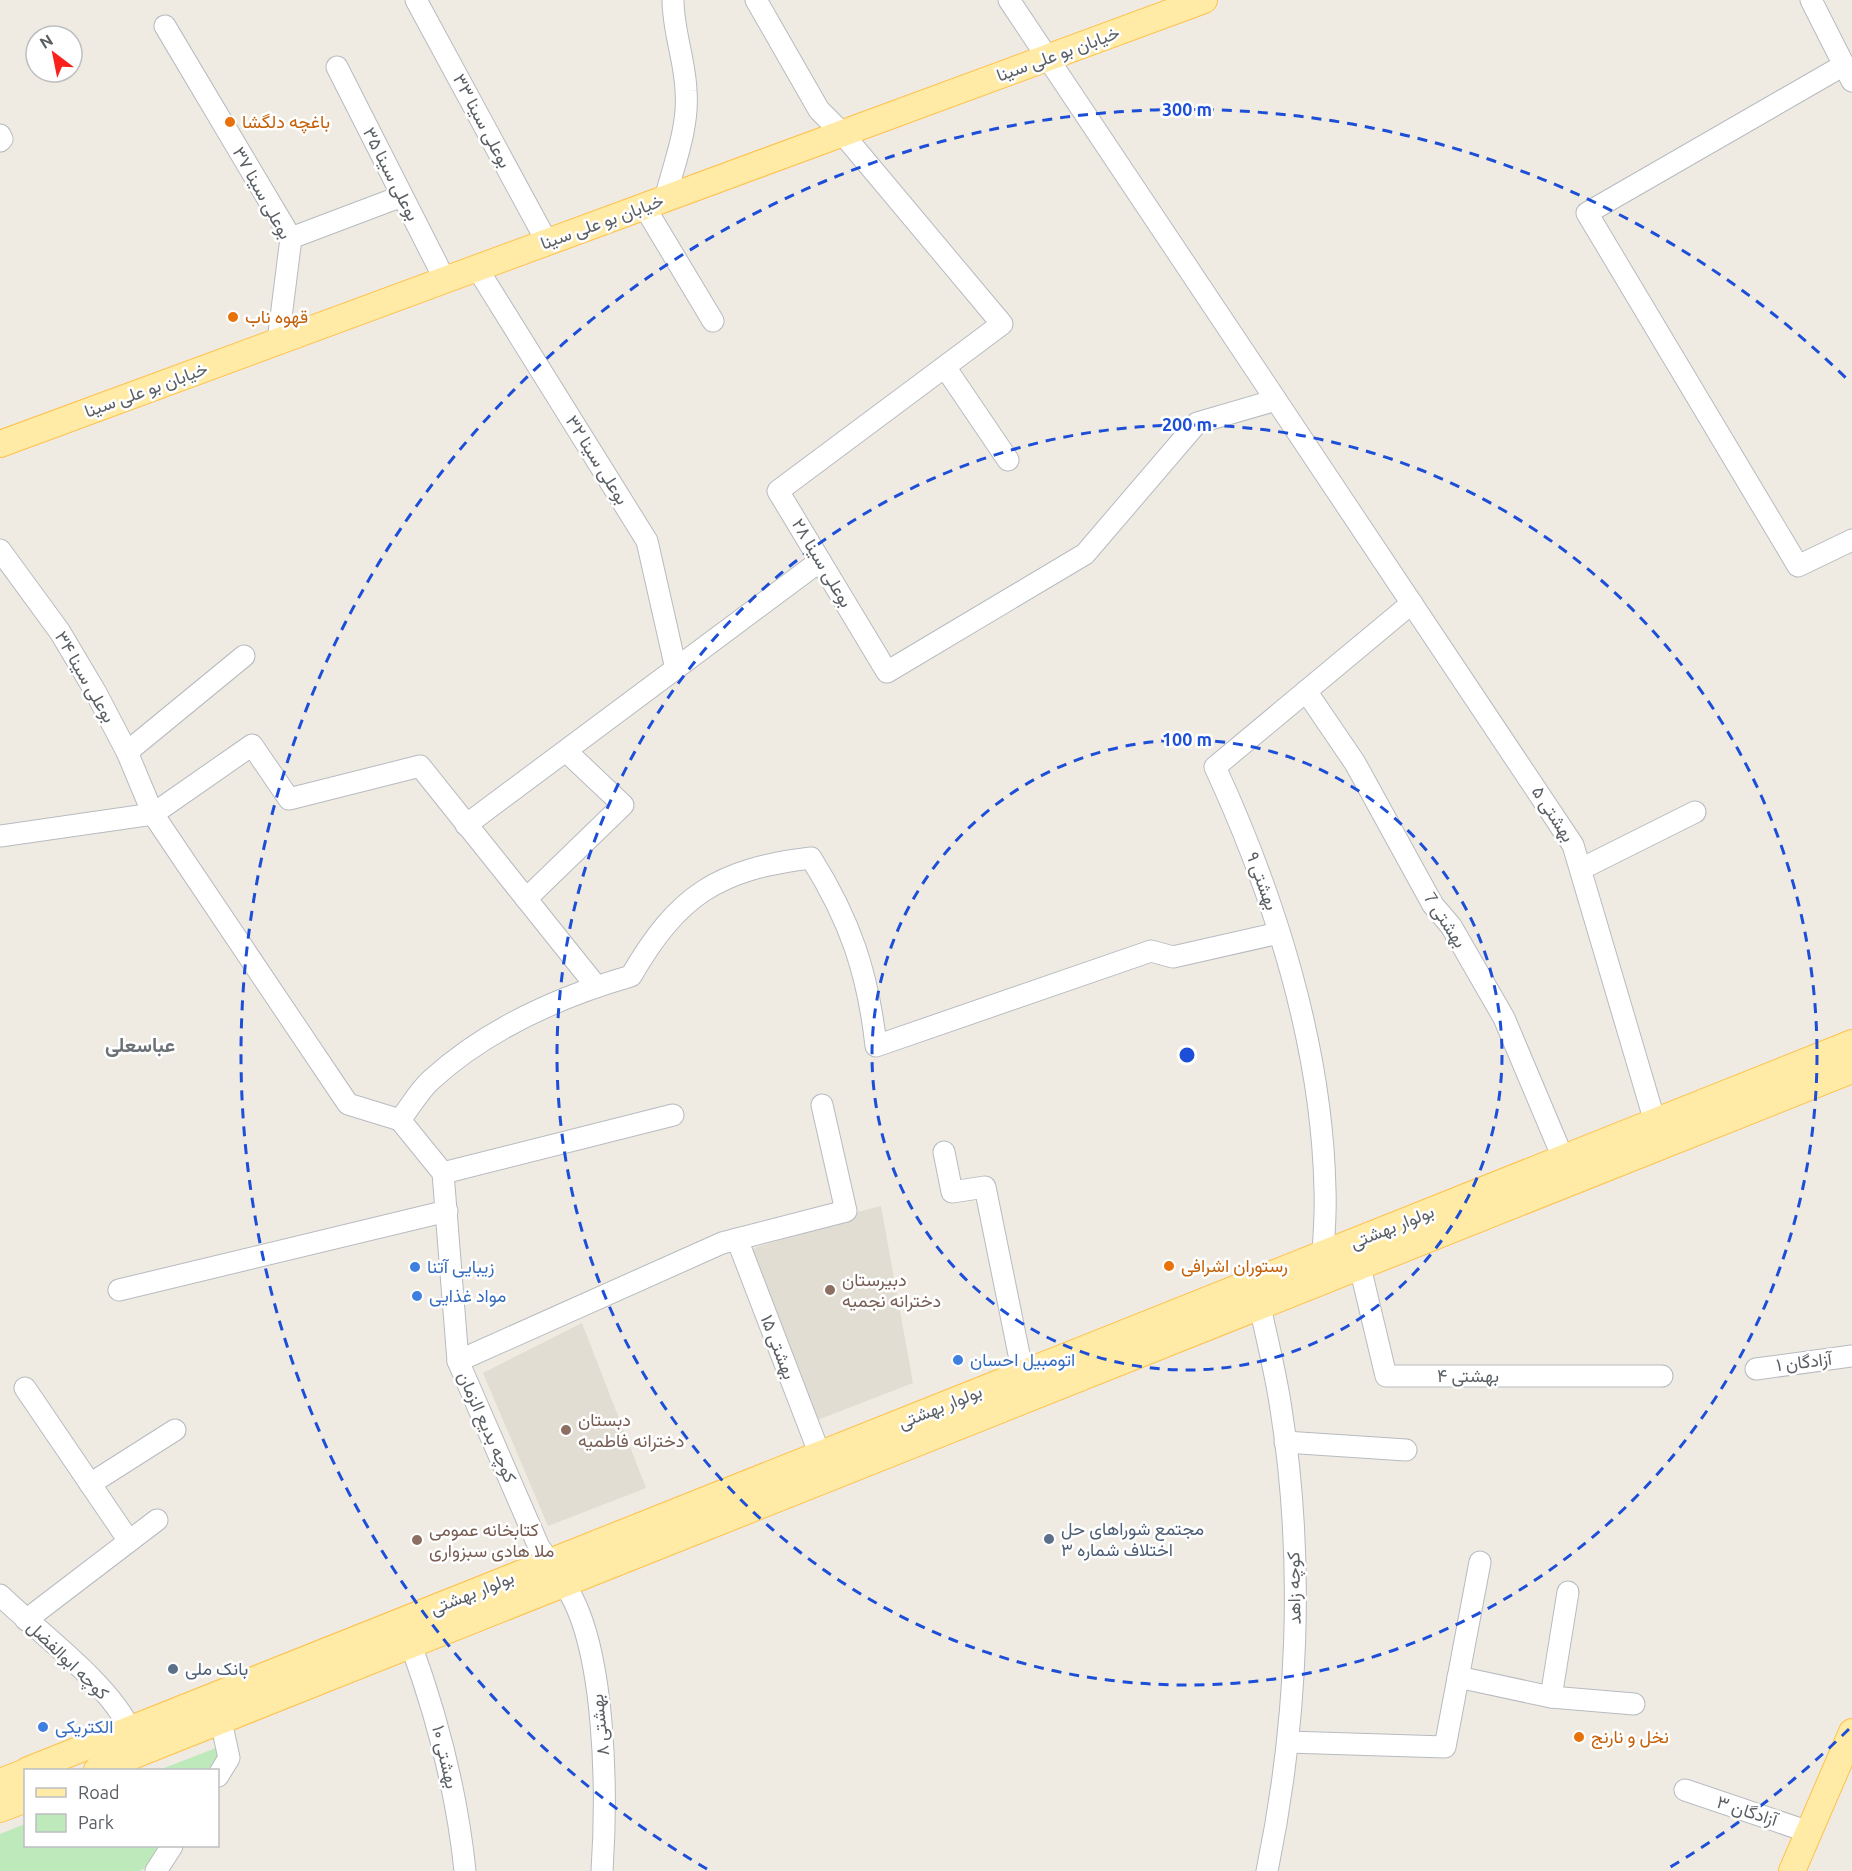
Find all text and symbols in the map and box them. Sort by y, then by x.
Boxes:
street label: خیابان بو علی سینا [993,22,1123,86]
north arrow [24,24,84,84]
text: N [36,30,56,52]
street label: بوعلی سینا ۳۳ [448,70,516,172]
text: 300 m [1162,99,1212,119]
place label: باغچه دلگشا [242,111,330,134]
marker: باغچه دلگشا [223,115,237,129]
street label: بوعلی سینا ۳۵ [358,123,424,225]
street label: بوعلی سینا ۳۷ [228,143,296,243]
street label: خیابان بو علی سینا [537,190,667,254]
place label: قهوه ناب [245,306,308,328]
marker: قهوه ناب [226,310,240,324]
street label: خیابان بو علی سینا [81,358,211,422]
street label: بوعلی سینا ۳۲ [561,411,633,509]
text: 200 m [1162,414,1212,434]
street label: بوعلی سینا ۲۸ [787,515,857,611]
street label: بوعلی سینا ۳۴ [50,627,120,727]
text: 100 m [1162,729,1212,749]
street label: بهشتی ۵ [1527,782,1579,846]
street label: بهشتی ۹ [1241,849,1283,913]
street label: بهشتی 7 [1419,888,1471,952]
district label: عباسعلی [105,1033,175,1057]
centre of rings [1177,1045,1197,1065]
street label: بولوار بهشتی [1347,1200,1437,1254]
place label: رستوران اشرافی [1181,1255,1288,1277]
place label: زیبایی آتنا [427,1256,495,1278]
marker: رستوران اشرافی [1162,1259,1176,1273]
marker: زیبایی آتنا [408,1260,422,1274]
place label: دبیرستان دخترانه نجمیه [842,1269,941,1312]
marker: دبیرستان دخترانه نجمیه [823,1283,837,1297]
place label: مواد غذایی [429,1285,506,1307]
marker: مواد غذایی [410,1289,424,1303]
street label: بهشتی ۱۵ [756,1312,800,1382]
street label: آزادگان ۱ [1775,1347,1835,1376]
place label: اتومبیل احسان [970,1349,1075,1371]
marker: اتومبیل احسان [951,1353,965,1367]
street label: بهشتی ۴ [1437,1365,1499,1387]
street label: کوچه بدیع الزمان [452,1368,521,1486]
street label: بولوار بهشتی [895,1380,985,1434]
place label: دبستان دخترانه فاطمیه [578,1409,684,1452]
marker: دبستان دخترانه فاطمیه [559,1423,573,1437]
place label: مجتمع شوراهای حل اختلاف شماره ۳ [1061,1518,1204,1561]
place label: کتابخانه عمومی ملا هادی سبزواری [429,1519,554,1562]
marker: مجتمع شوراهای حل اختلاف شماره ۳ [1042,1532,1056,1546]
marker: کتابخانه عمومی ملا هادی سبزواری [410,1533,424,1547]
street label: کوچه زاهد [1282,1551,1307,1625]
street label: بولوار بهشتی [427,1566,517,1620]
street label: کوچه ابوالفضل [22,1616,113,1705]
place label: بانک ملی [185,1658,248,1680]
marker: بانک ملی [166,1662,180,1676]
street label: بهشتی ۸ [586,1693,614,1757]
place label: الکتریکی [55,1716,113,1738]
marker: الکتریکی [36,1720,50,1734]
street label: بهشتی ۱۰ [427,1723,463,1791]
place label: نخل و نارنج [1591,1726,1669,1749]
marker: نخل و نارنج [1572,1730,1586,1744]
legend [24,1769,219,1847]
text: Road [78,1782,120,1802]
street label: آزادگان ۳ [1714,1791,1782,1832]
text: Park [78,1812,114,1832]

